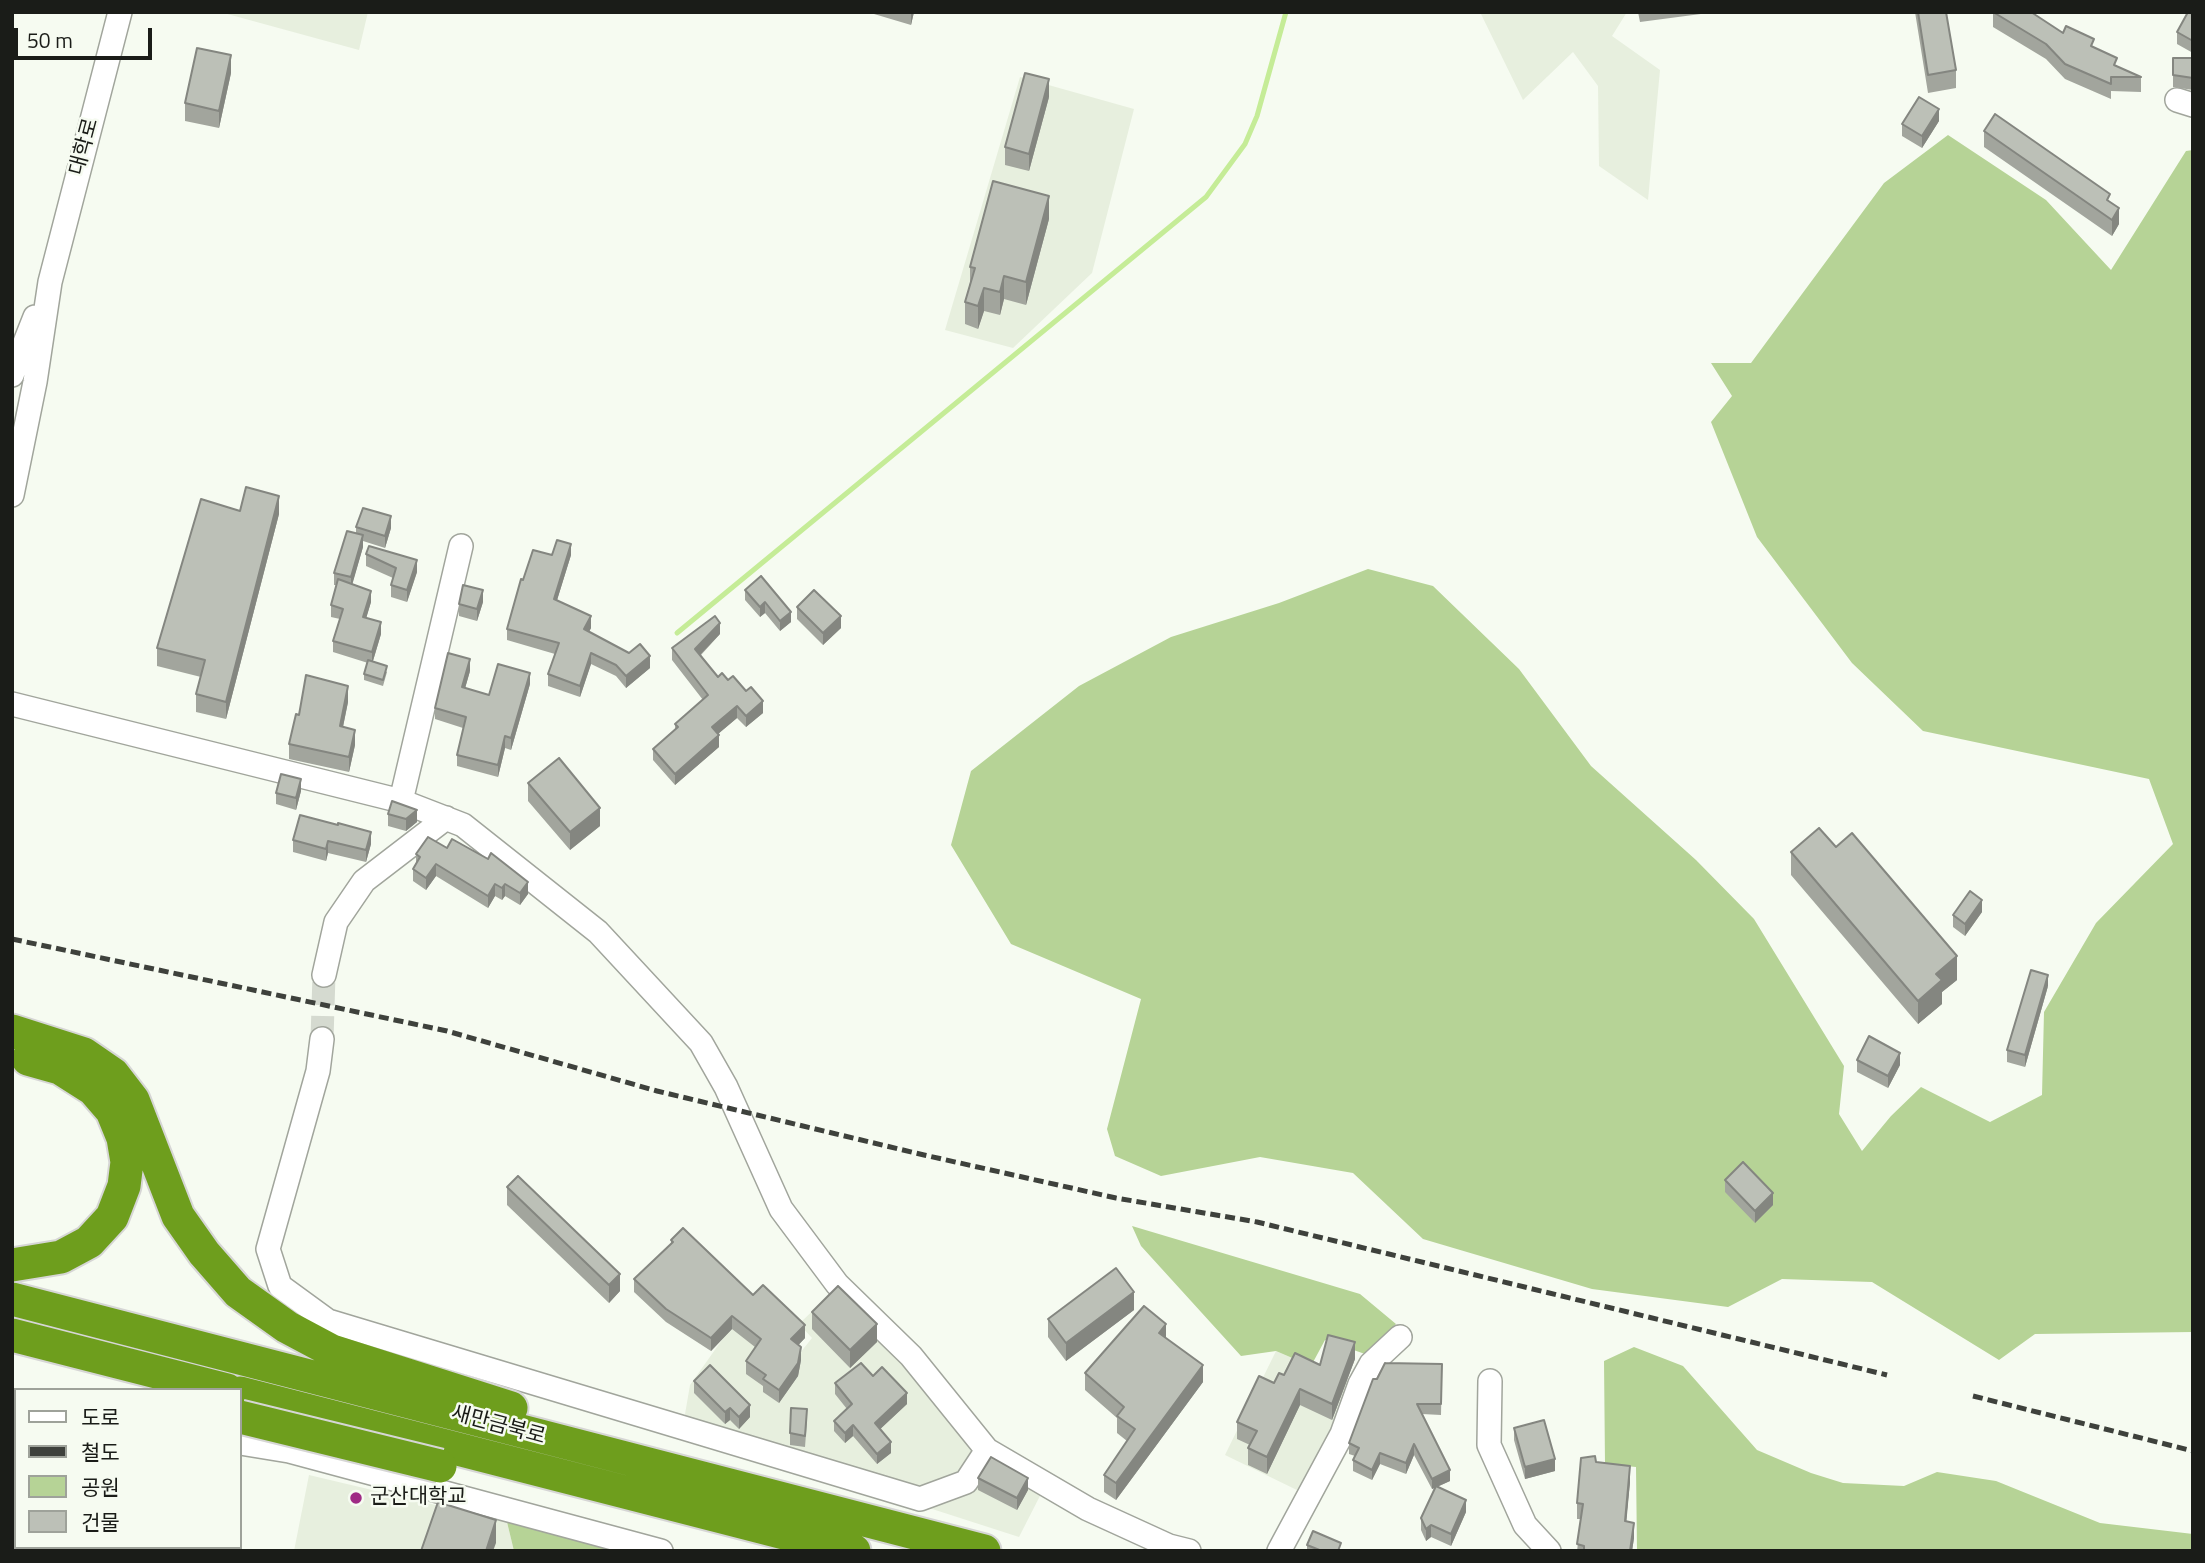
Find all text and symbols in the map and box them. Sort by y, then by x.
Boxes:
scale bar [18,14,156,58]
text: 50 m [27,24,73,56]
street label: 대학로 [65,116,105,178]
legend [14,1388,242,1549]
text: 도로 [81,1401,120,1433]
street label: 새만금북로 [448,1401,548,1451]
text: 철도 [81,1436,120,1468]
text: 공원 [81,1471,120,1503]
place label: 군산대학교 [370,1485,467,1511]
marker: 군산대학교 [348,1490,364,1506]
text: 건물 [81,1506,120,1538]

